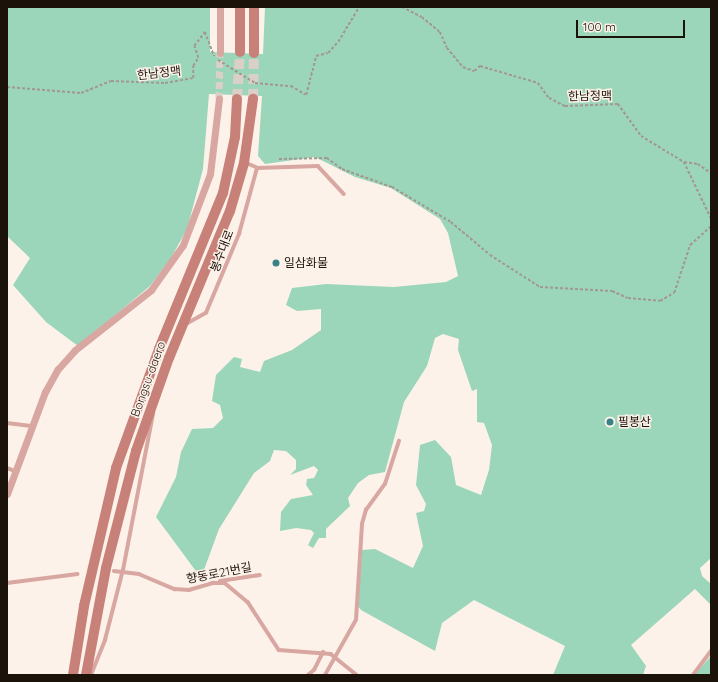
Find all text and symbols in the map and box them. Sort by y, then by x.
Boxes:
scale bar [578,12,687,38]
text: 100 m [583,19,616,34]
street label: 한남정맥 [136,64,182,82]
street label: 한남정맥 [568,88,612,104]
street label: 봉수대로 [207,228,237,274]
place label: 일삼화물 [284,256,328,270]
marker: 일삼화물 [271,258,281,268]
street label: Bongsu-daero [128,339,168,419]
place label: 필봉산 [618,415,651,429]
marker: 필봉산 [605,417,615,427]
street label: 향동로21번길 [185,560,253,586]

